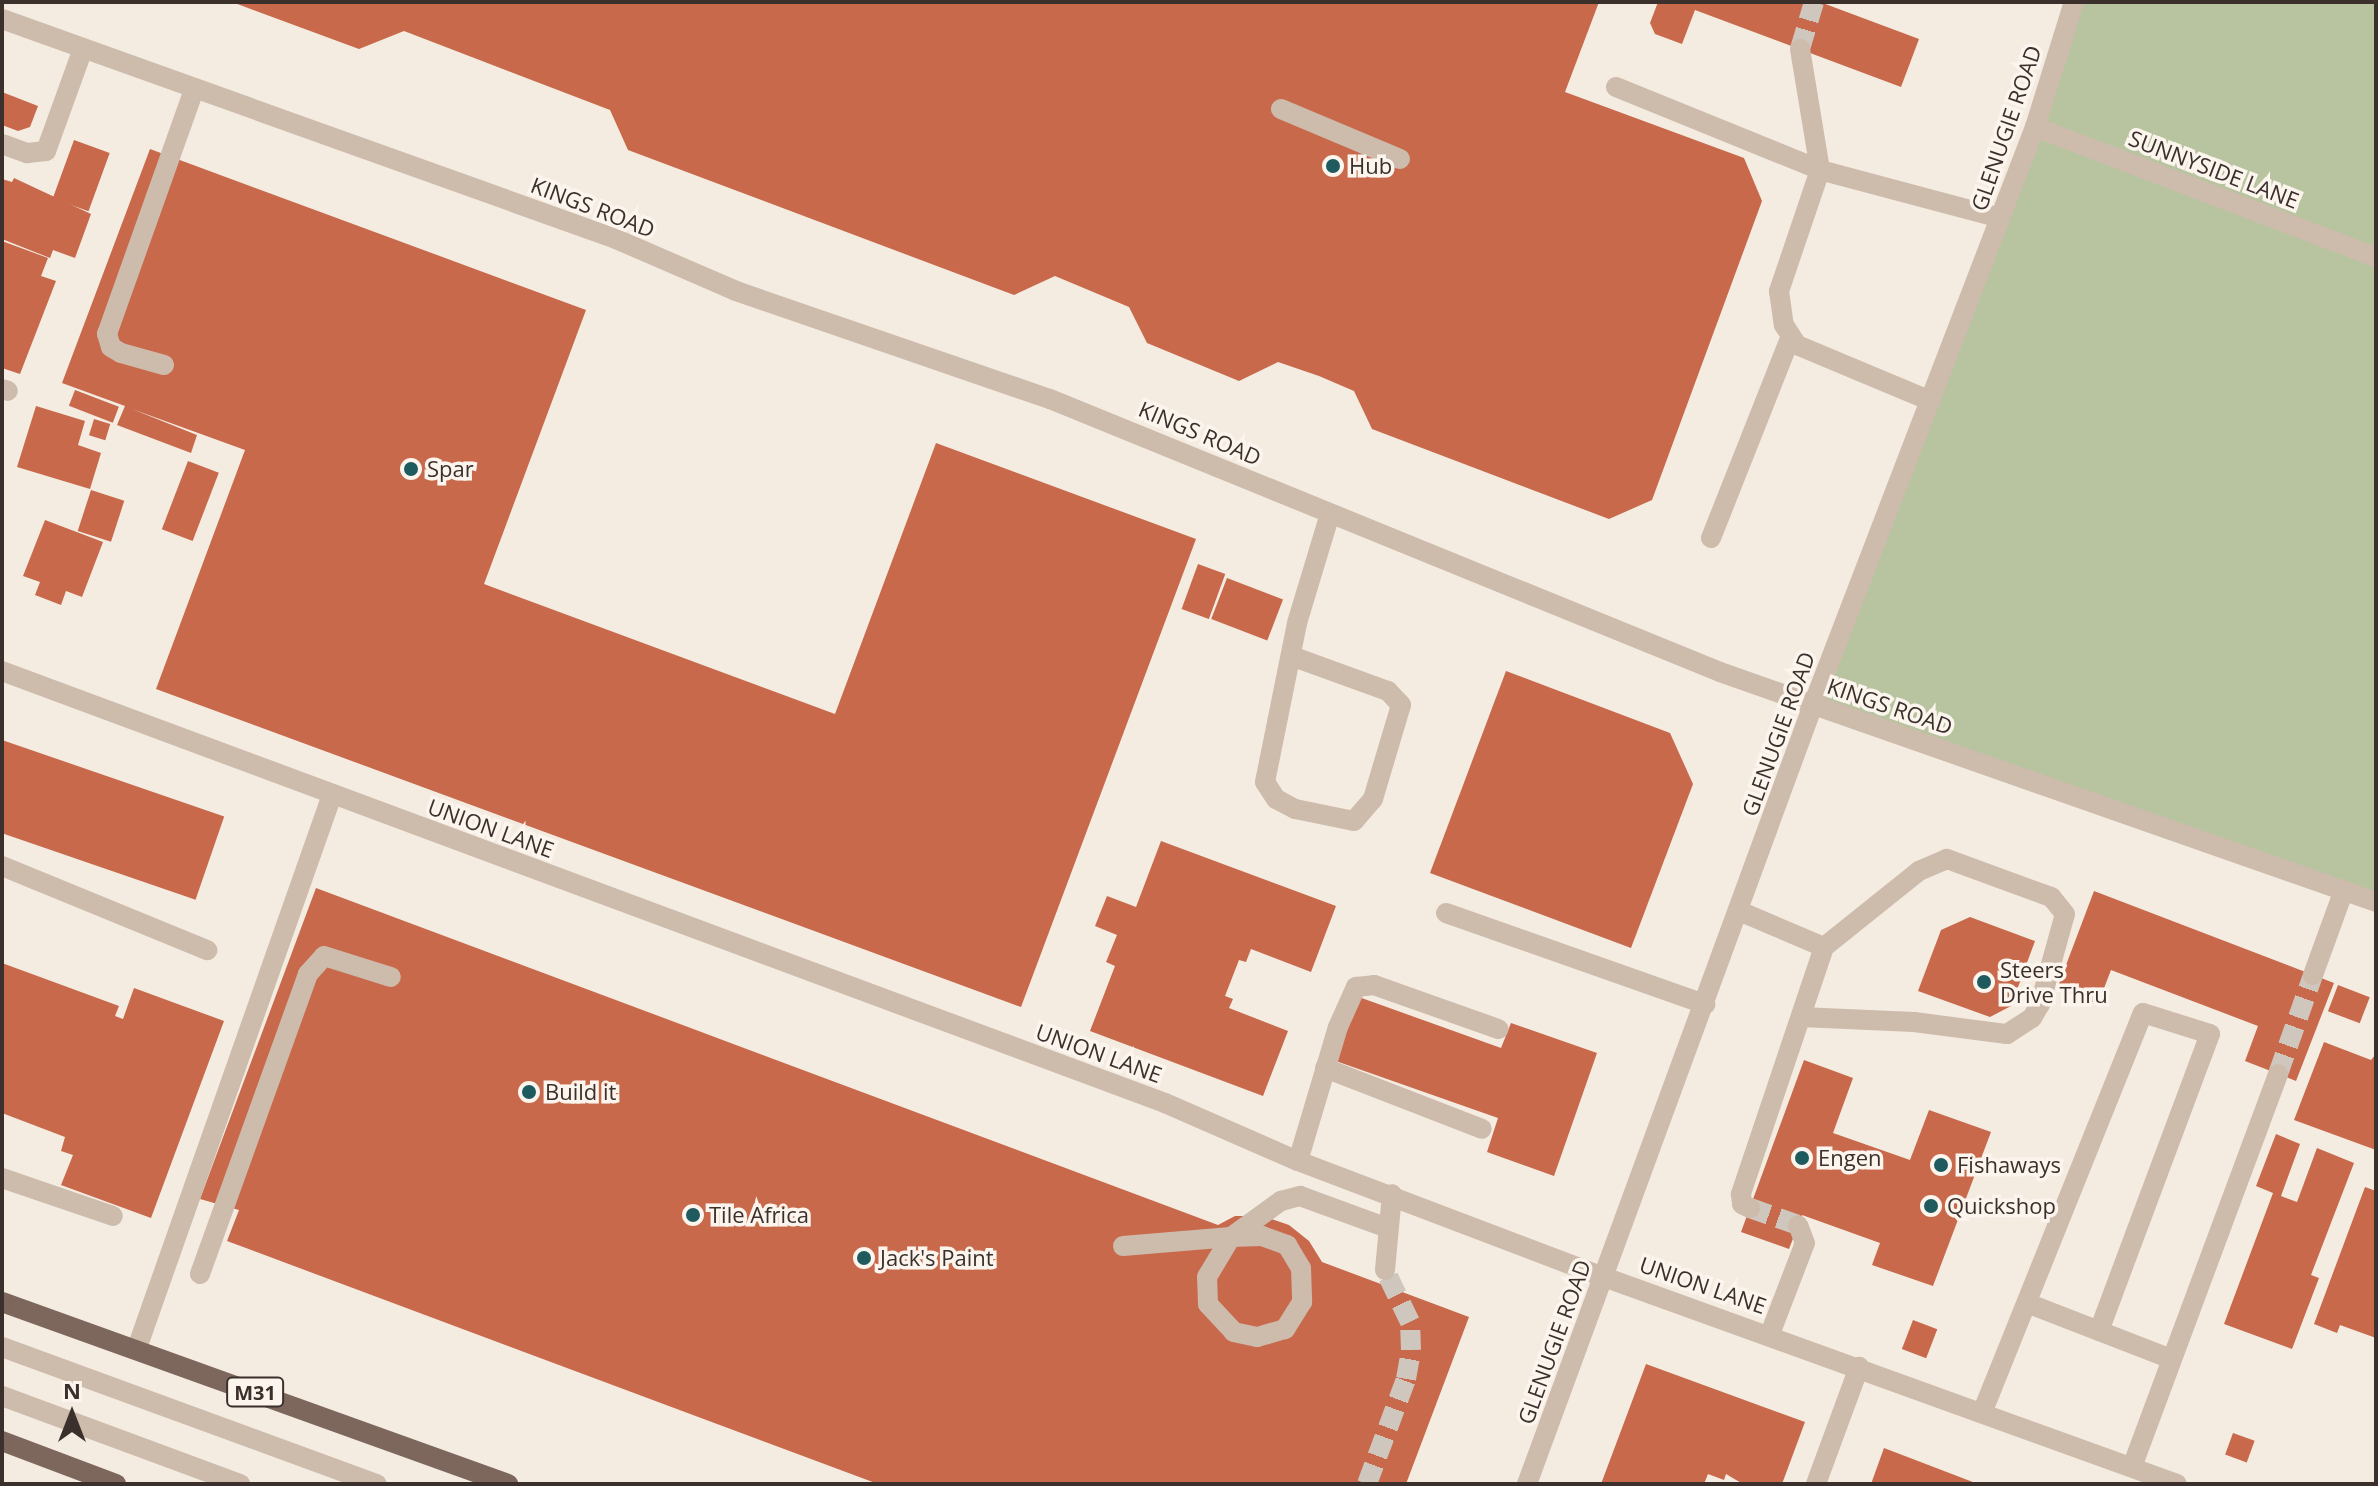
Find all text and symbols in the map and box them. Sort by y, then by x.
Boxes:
street label: GLENUGIE ROAD [1965,42,2047,214]
street label: SUNNYSIDE LANE [2125,124,2303,214]
place label: Hub [1349,153,1392,179]
marker: Hub [1324,157,1342,175]
street label: KINGS ROAD [527,171,659,243]
street label: KINGS ROAD [1135,395,1265,471]
place label: Spar [427,456,474,482]
marker: Spar [402,460,420,478]
street label: GLENUGIE ROAD [1736,648,1820,820]
street label: KINGS ROAD [1824,672,1956,740]
street label: UNION LANE [424,793,558,863]
place label: Steers Drive Thru [2000,956,2108,1008]
marker: Steers Drive Thru [1975,973,1993,991]
street label: UNION LANE [1032,1018,1166,1088]
place label: Build it [545,1079,616,1105]
marker: Build it [520,1083,538,1101]
place label: Engen [1818,1145,1882,1171]
marker: Engen [1793,1149,1811,1167]
place label: Fishaways [1957,1152,2061,1178]
marker: Fishaways [1932,1156,1950,1174]
place label: Quickshop [1947,1193,2056,1219]
marker: Quickshop [1922,1197,1940,1215]
place label: Tile Africa [709,1202,809,1228]
marker: Tile Africa [684,1206,702,1224]
place label: Jack's Paint [880,1245,994,1271]
marker: Jack's Paint [855,1249,873,1267]
street label: UNION LANE [1636,1251,1770,1319]
street label: GLENUGIE ROAD [1512,1256,1596,1428]
north arrow [32,1374,112,1454]
text: N [63,1375,81,1405]
road number: M31 [225,1376,285,1408]

